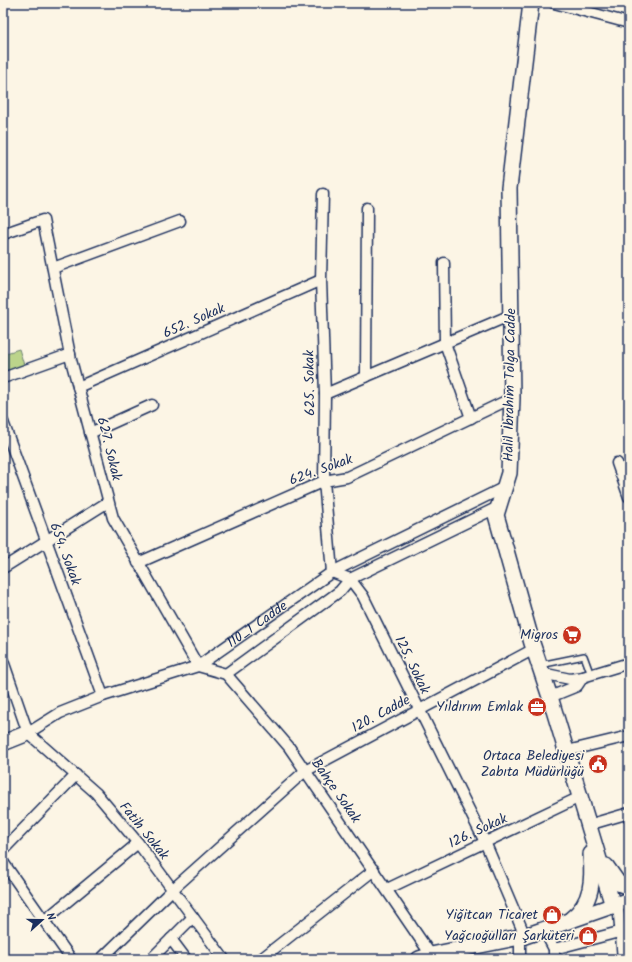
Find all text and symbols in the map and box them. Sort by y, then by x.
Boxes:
street label: 652. Sokak [159,297,229,344]
street label: Halil İbrahim Tolga Cadde [498,307,522,462]
street label: 625. Sokak [298,349,322,416]
street label: 627. Sokak [90,415,128,484]
street label: 624. Sokak [286,448,356,492]
street label: 654. Sokak [43,519,87,589]
street label: 110_1 Cadde [222,595,293,653]
place label: Migros [520,624,558,646]
supermarket icon: Migros [561,624,583,646]
street label: 125. Sokak [388,632,436,698]
street label: 120. Cadde [348,689,415,739]
place label: Yıldırım Emlak [436,696,523,718]
office icon: Yıldırım Emlak [526,696,548,718]
place label: Ortaca Belediyesi Zabıta Müdürlüğü [481,745,585,783]
public building icon: Ortaca Belediyesi Zabıta Müdürlüğü [587,753,609,775]
street label: Bahçe Sokak [306,754,367,828]
street label: Fatih Sokak [114,797,175,865]
street label: 126. Sokak [445,808,511,854]
north arrow [22,900,62,940]
place label: Yiğitcan Ticaret [445,904,539,926]
shop icon: Yiğitcan Ticaret [541,904,563,926]
text: N [41,910,60,923]
place label: Yağcıoğulları Şarküteri [444,925,575,947]
shop icon: Yağcıoğulları Şarküteri [577,925,599,947]

